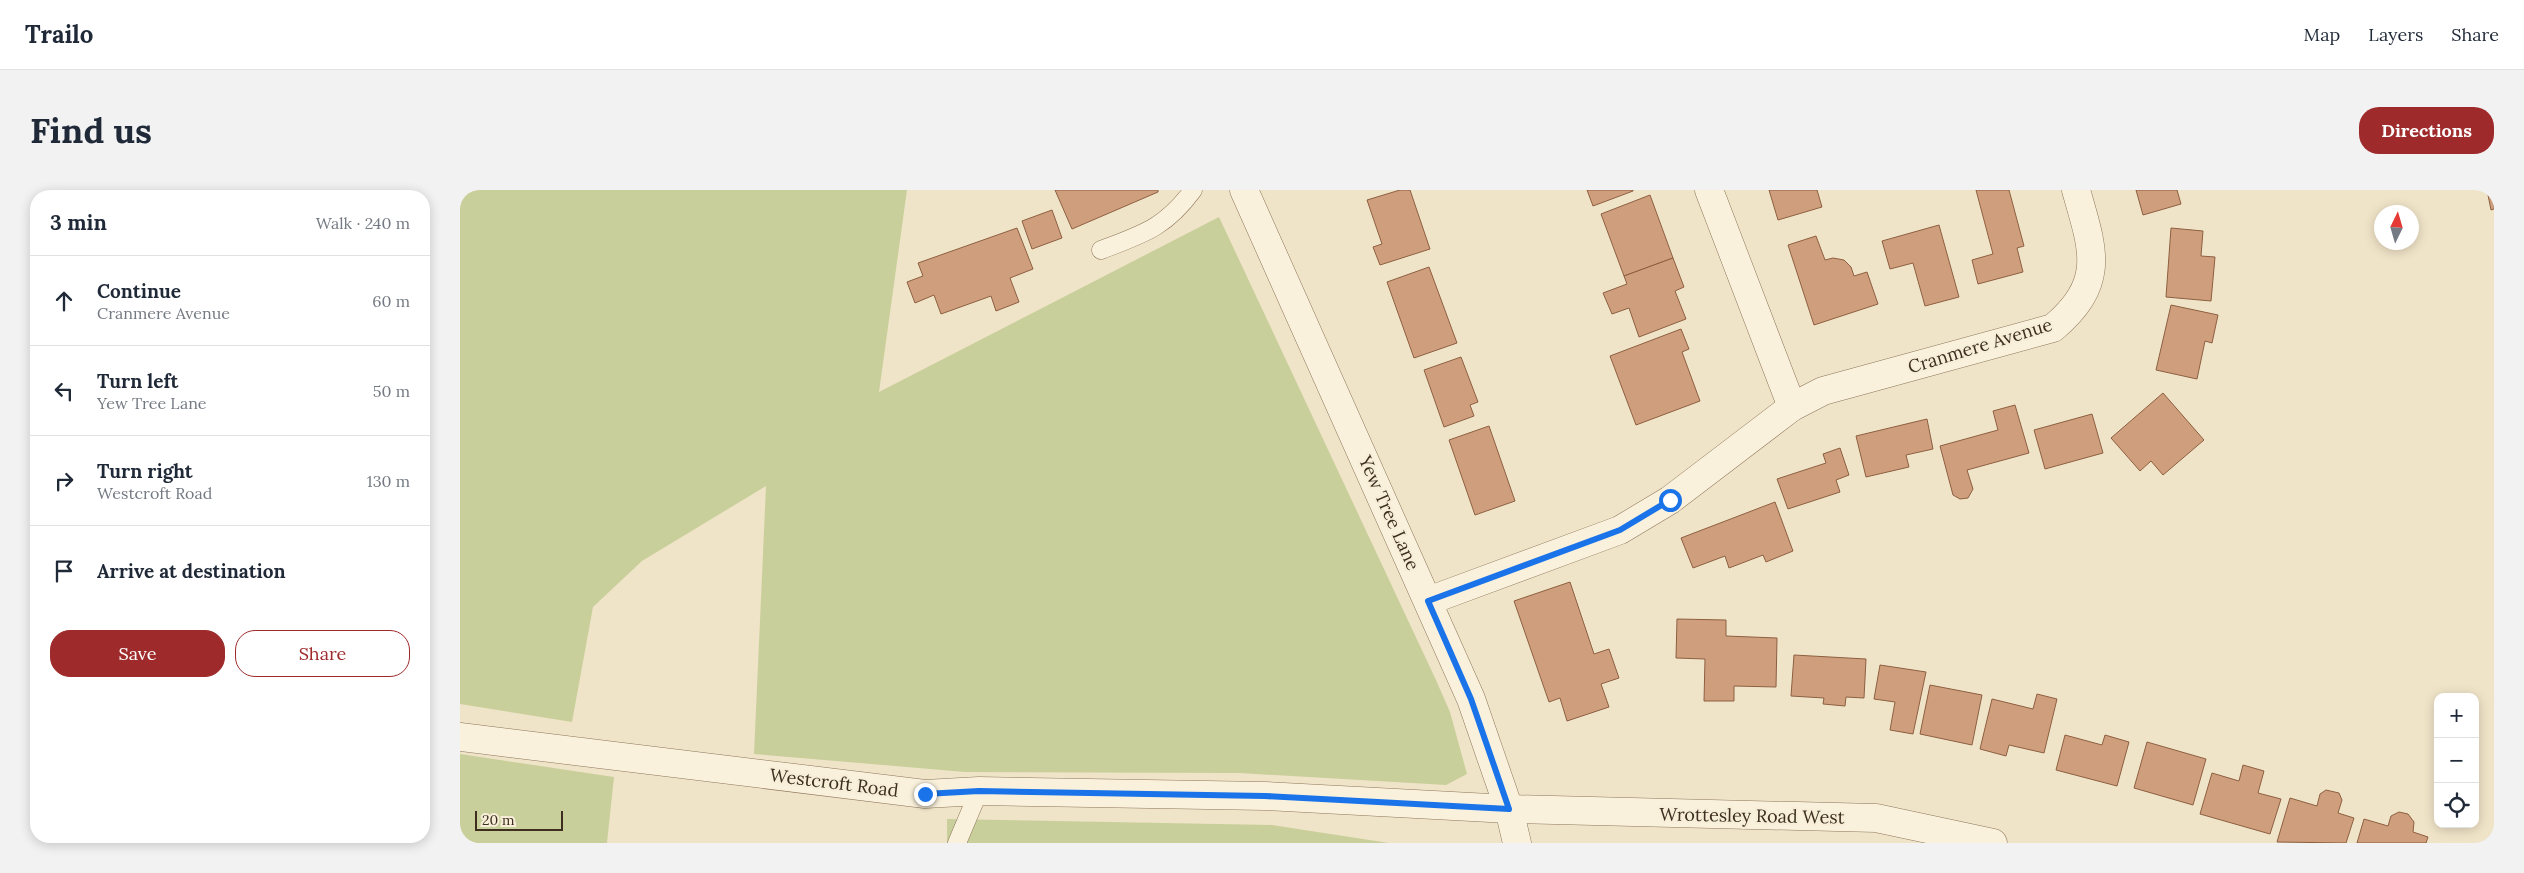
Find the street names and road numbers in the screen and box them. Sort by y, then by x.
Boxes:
street label: Cranmere Avenue [1905,313,2055,378]
street label: Yew Tree Lane [1353,451,1425,574]
street label: Westcroft Road [768,763,900,802]
street label: Wrottesley Road West [1659,802,1845,829]

